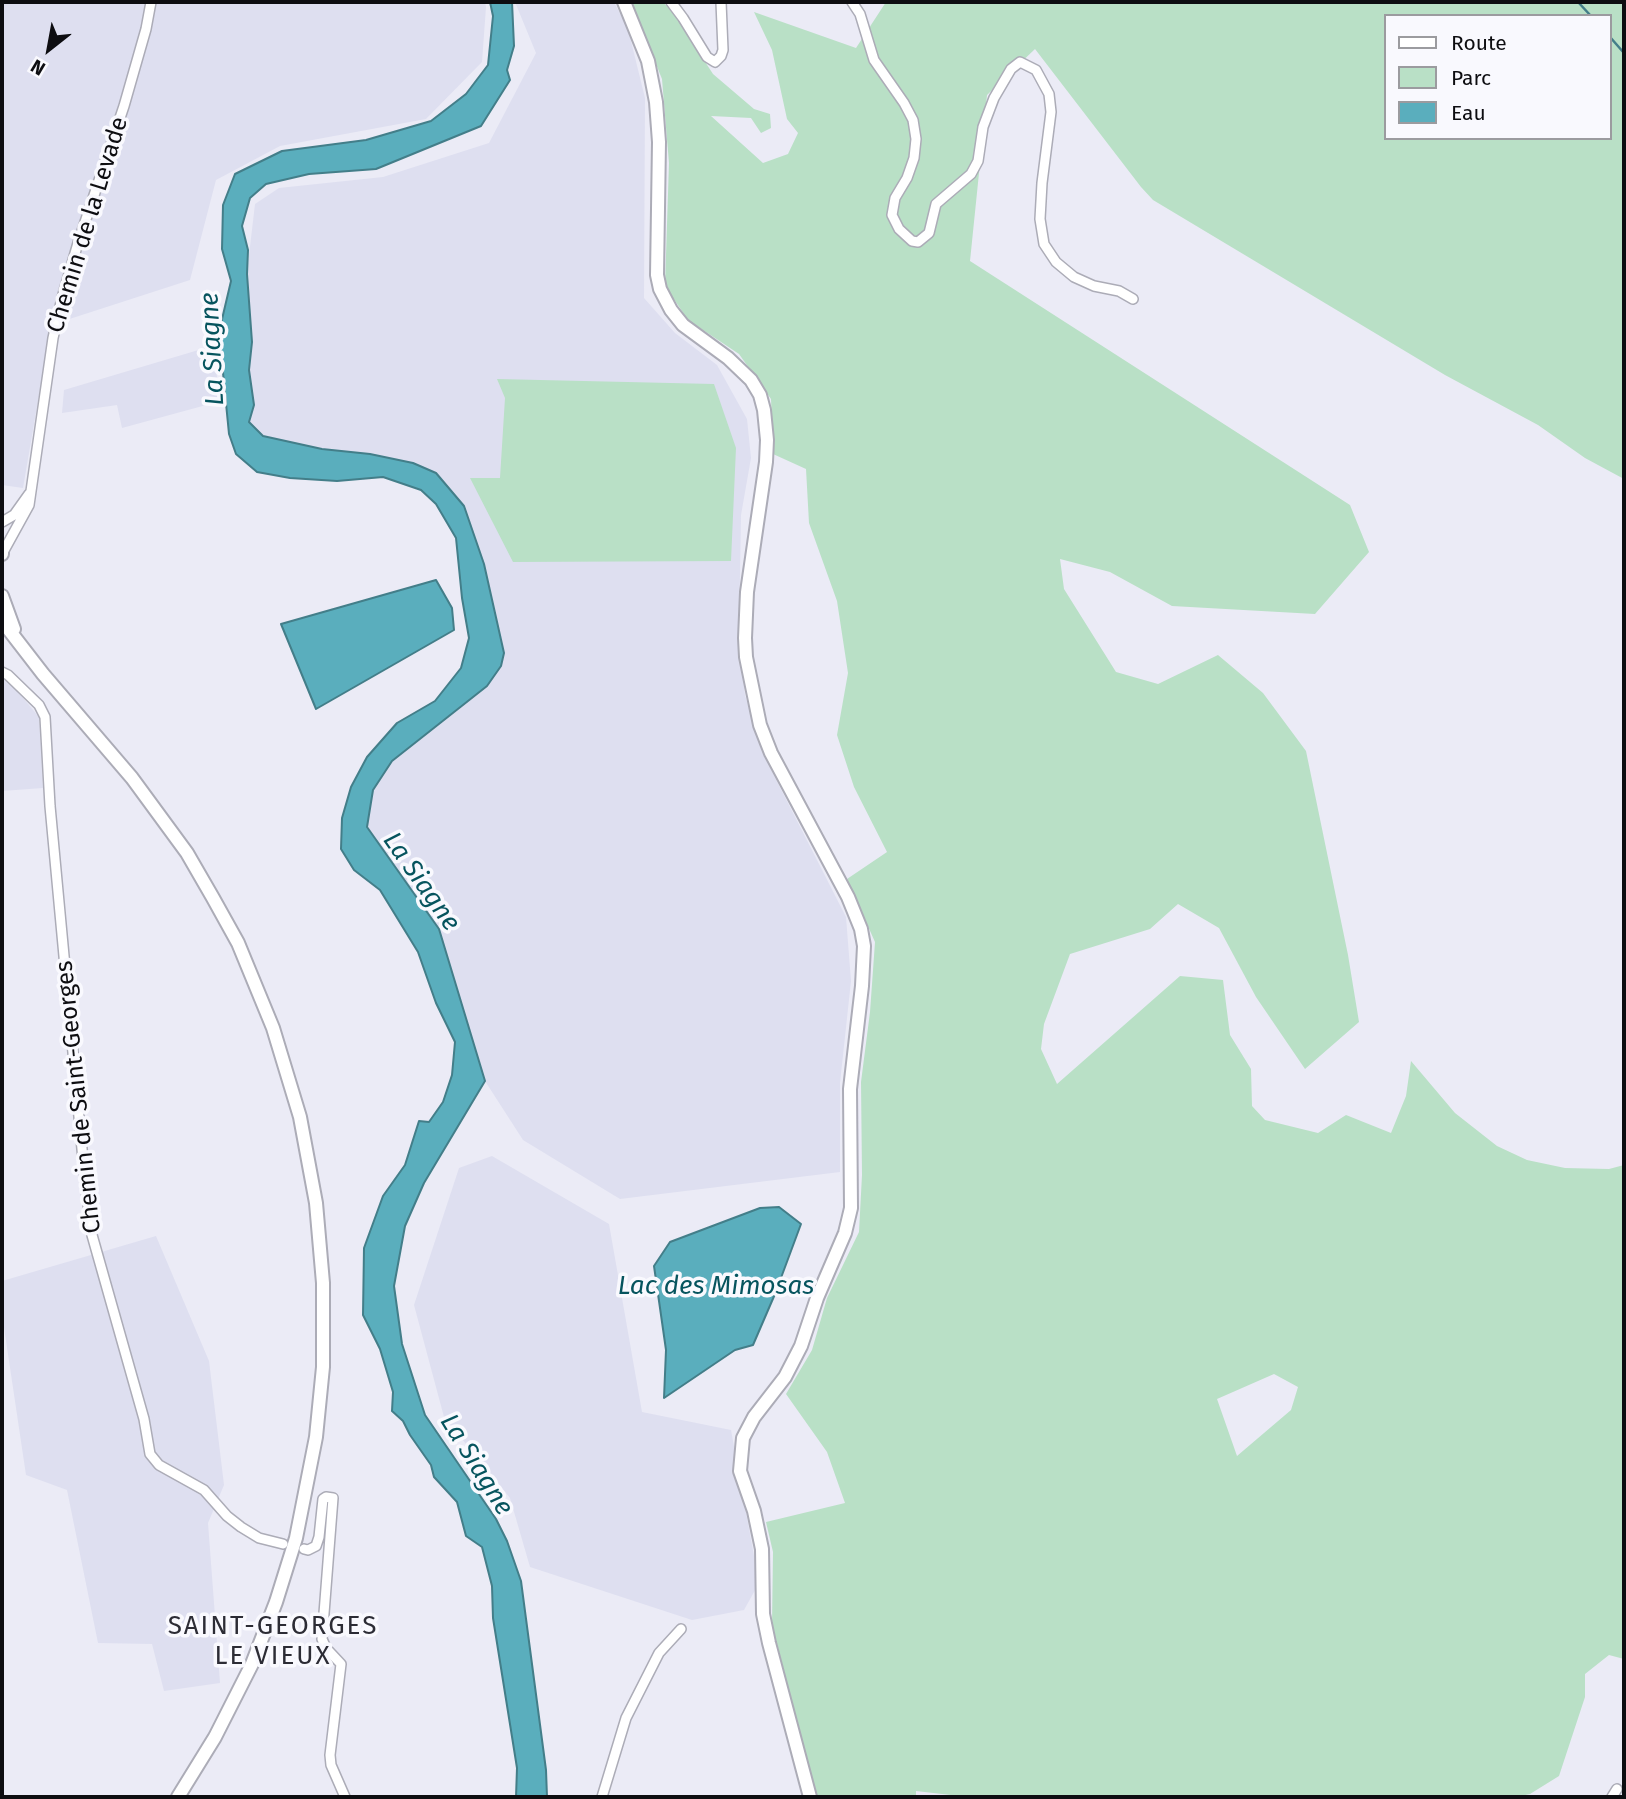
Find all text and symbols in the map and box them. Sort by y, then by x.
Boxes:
north arrow [14,14,84,84]
legend [1384,14,1612,140]
text: Route [1451,30,1507,56]
text: N [27,54,49,81]
text: Parc [1451,65,1491,91]
text: Eau [1451,100,1486,126]
street label: Chemin de la Levade [41,113,135,337]
water label: La Siagne [194,292,232,406]
water label: La Siagne [376,827,466,937]
street label: Chemin de Saint-Georges [50,959,108,1235]
water label: Lac des Mimosas [618,1271,814,1303]
water label: La Siagne [433,1409,519,1521]
district label: SAINT-GEORGES LE VIEUX [169,1611,377,1672]

